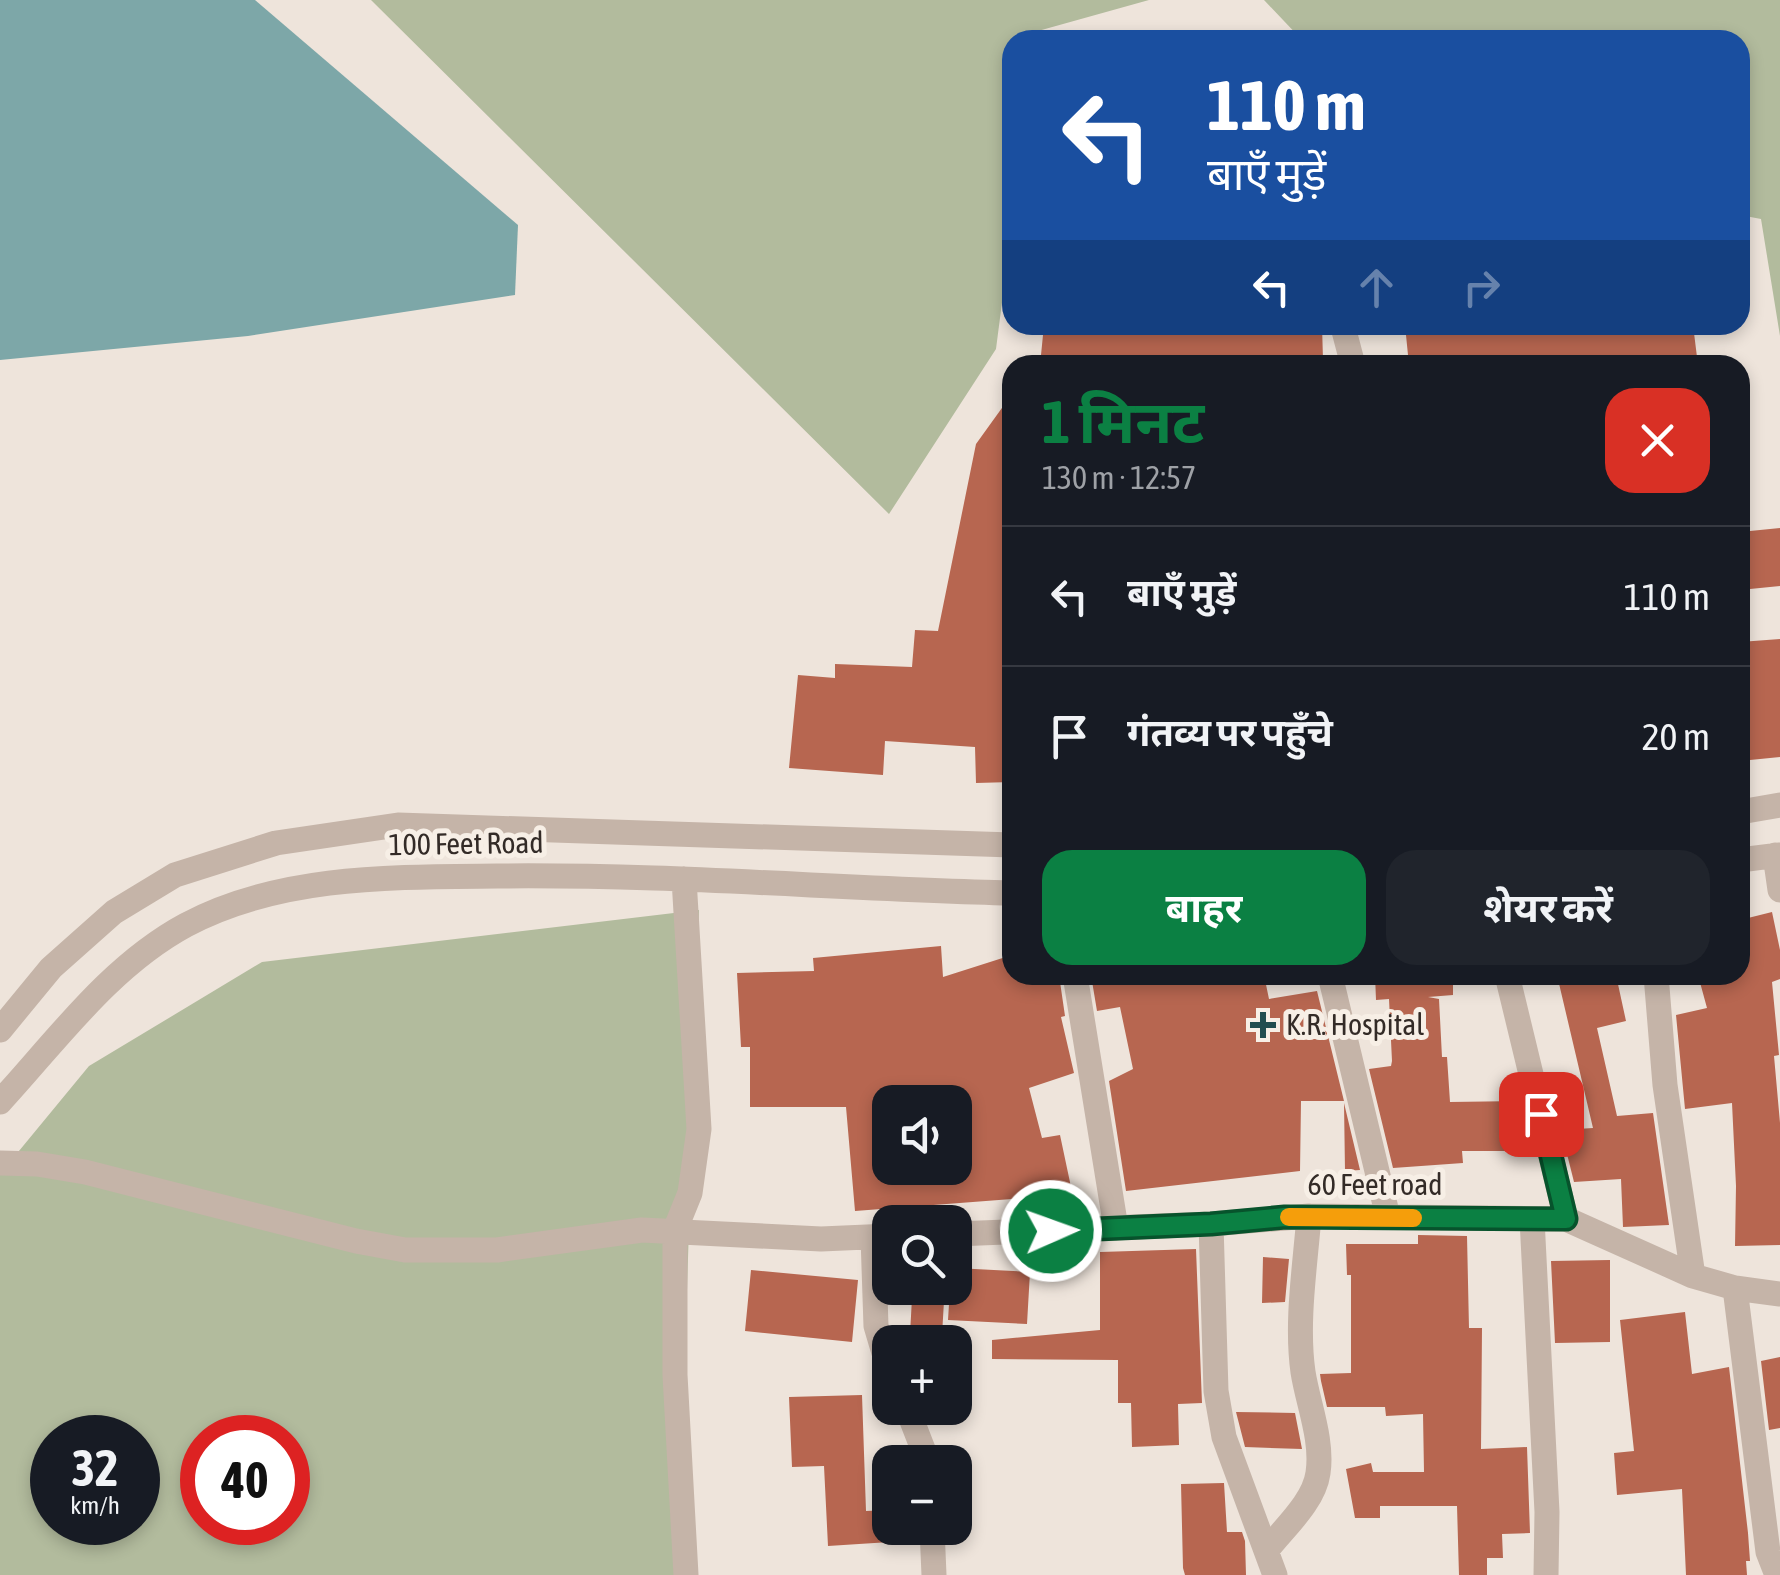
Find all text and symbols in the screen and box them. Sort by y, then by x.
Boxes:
text: 110 m [1207,65,1366,145]
icon: left [1042,70,1172,200]
text: बाएँ मुड़ें [1207,148,1326,200]
icon: left [1244,260,1299,315]
icon: ahead [1349,260,1404,315]
icon: right [1454,260,1509,315]
text: 1 मिनट [1042,387,1204,456]
button: close [1605,388,1710,493]
text: 130 m · 12:57 [1042,459,1196,496]
icon: left [1042,569,1097,624]
text: बाएँ मुड़ें [1127,571,1236,614]
text: 110 m [1624,575,1710,618]
icon: arrive [1042,709,1097,764]
text: गंतव्य पर पहुँचे [1127,711,1333,754]
text: 20 m [1642,715,1710,758]
street label: 100 Feet Road [388,825,544,861]
button: बाहर [1042,850,1366,965]
button: शेयर करें [1386,850,1710,965]
place label: K.R. Hospital [1286,1007,1424,1041]
marker: K.R. Hospital [1250,1012,1276,1038]
pin [1499,1072,1584,1157]
map controls [872,1085,972,1545]
button: sound [872,1085,972,1185]
icon: arrive [1514,1087,1569,1142]
street label: 60 Feet road [1308,1167,1442,1201]
position arrow [999,1179,1103,1283]
button: search [872,1205,972,1305]
button: + [872,1325,972,1425]
speed limit sign: 40 [180,1415,310,1545]
text: 32 [71,1439,118,1497]
button: − [872,1445,972,1545]
text: km/h [70,1491,120,1519]

